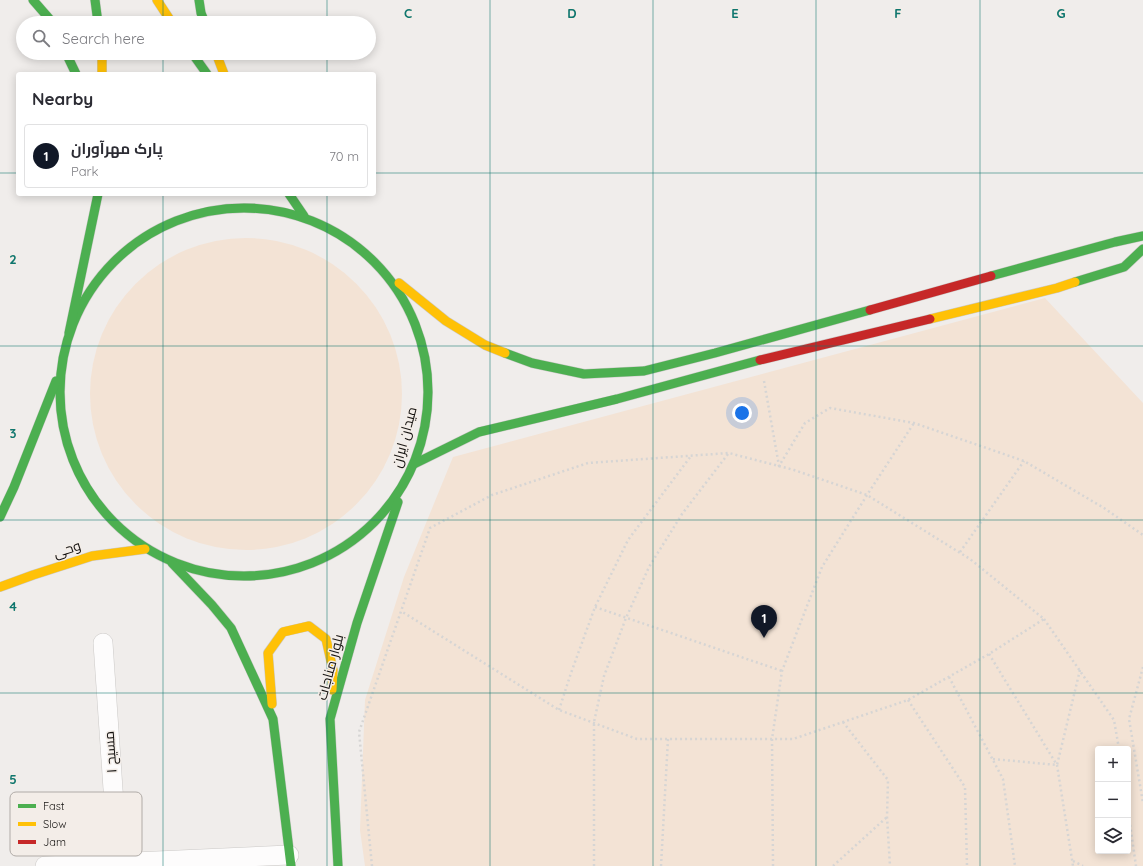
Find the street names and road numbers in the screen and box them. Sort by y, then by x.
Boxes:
street label: میدان ایران [387,405,421,469]
street label: وحی [51,536,83,562]
street label: بلوار مناجات [313,632,347,702]
street label: مسیح ۱ [100,730,120,774]

